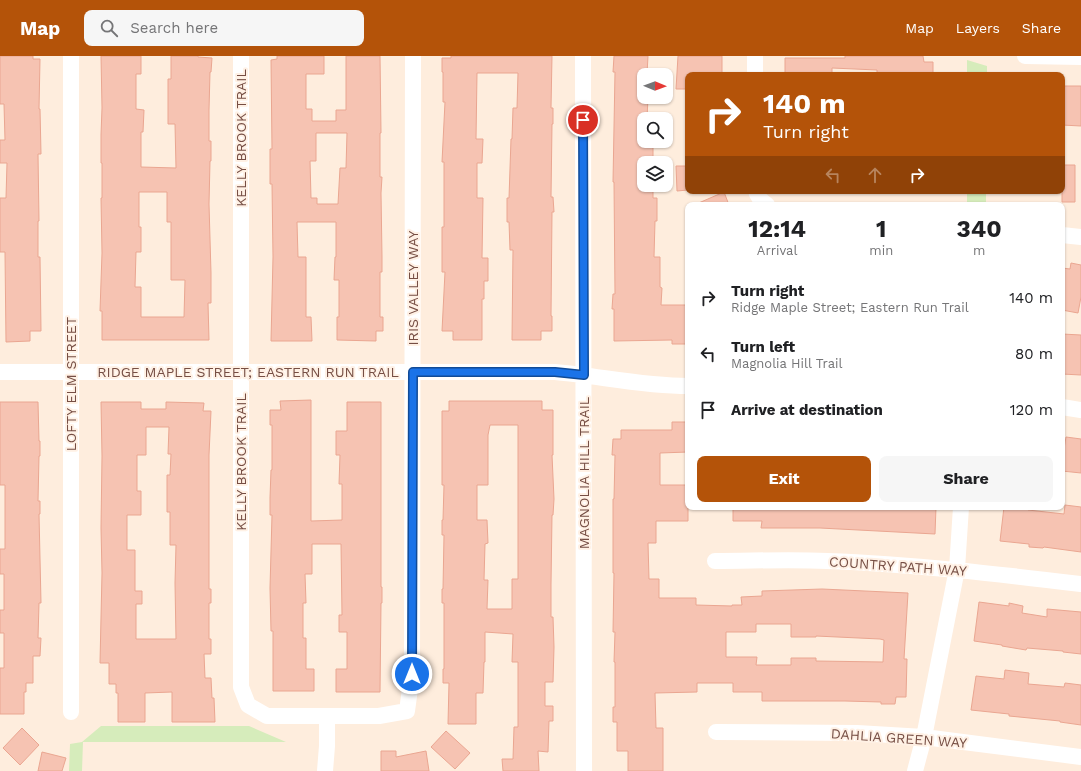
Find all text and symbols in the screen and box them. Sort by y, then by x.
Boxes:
search box [84,10,364,46]
text: Map [20,17,60,40]
icon: search [98,17,120,39]
text: Search here [130,19,218,37]
text: Map [905,20,934,36]
text: Layers [956,20,1000,36]
text: Share [1022,20,1061,36]
north arrow [637,68,673,104]
map controls [637,68,673,192]
street label: KELLY BROOK TRAIL [233,69,249,207]
text: 140 m [763,87,846,120]
icon: right [697,88,749,140]
pin [566,103,600,137]
icon: arrive [572,109,594,131]
button: search [637,112,673,148]
text: Turn right [763,121,849,142]
button: layers [637,156,673,192]
icon: left [822,164,844,186]
icon: ahead [864,164,886,186]
icon: right [906,164,928,186]
text: 12:14 [748,215,806,243]
text: 1 [876,215,886,243]
text: 340 [957,215,1002,243]
street label: IRIS VALLEY WAY [405,230,421,346]
text: Arrival [757,243,797,258]
text: min [869,243,893,258]
text: m [973,243,985,258]
text: Turn right [731,282,804,300]
icon: right [697,287,719,309]
text: 140 m [1009,289,1053,307]
text: Ridge Maple Street; Eastern Run Trail [731,300,969,315]
street label: LOFTY ELM STREET [63,316,79,451]
text: Turn left [731,338,795,356]
icon: left [697,343,719,365]
text: 80 m [1015,345,1053,363]
text: Magnolia Hill Trail [731,356,843,371]
street label: RIDGE MAPLE STREET; EASTERN RUN TRAIL [97,364,399,380]
street label: KELLY BROOK TRAIL [233,393,249,531]
street label: MAGNOLIA HILL TRAIL [576,397,592,549]
icon: arrive [697,399,719,421]
text: Arrive at destination [731,401,883,419]
text: 120 m [1010,401,1053,419]
button: Exit [697,456,871,502]
button: Share [879,456,1053,502]
street label: COUNTRY PATH WAY [829,553,967,579]
position arrow [391,653,433,695]
street label: DAHLIA GREEN WAY [830,725,968,751]

